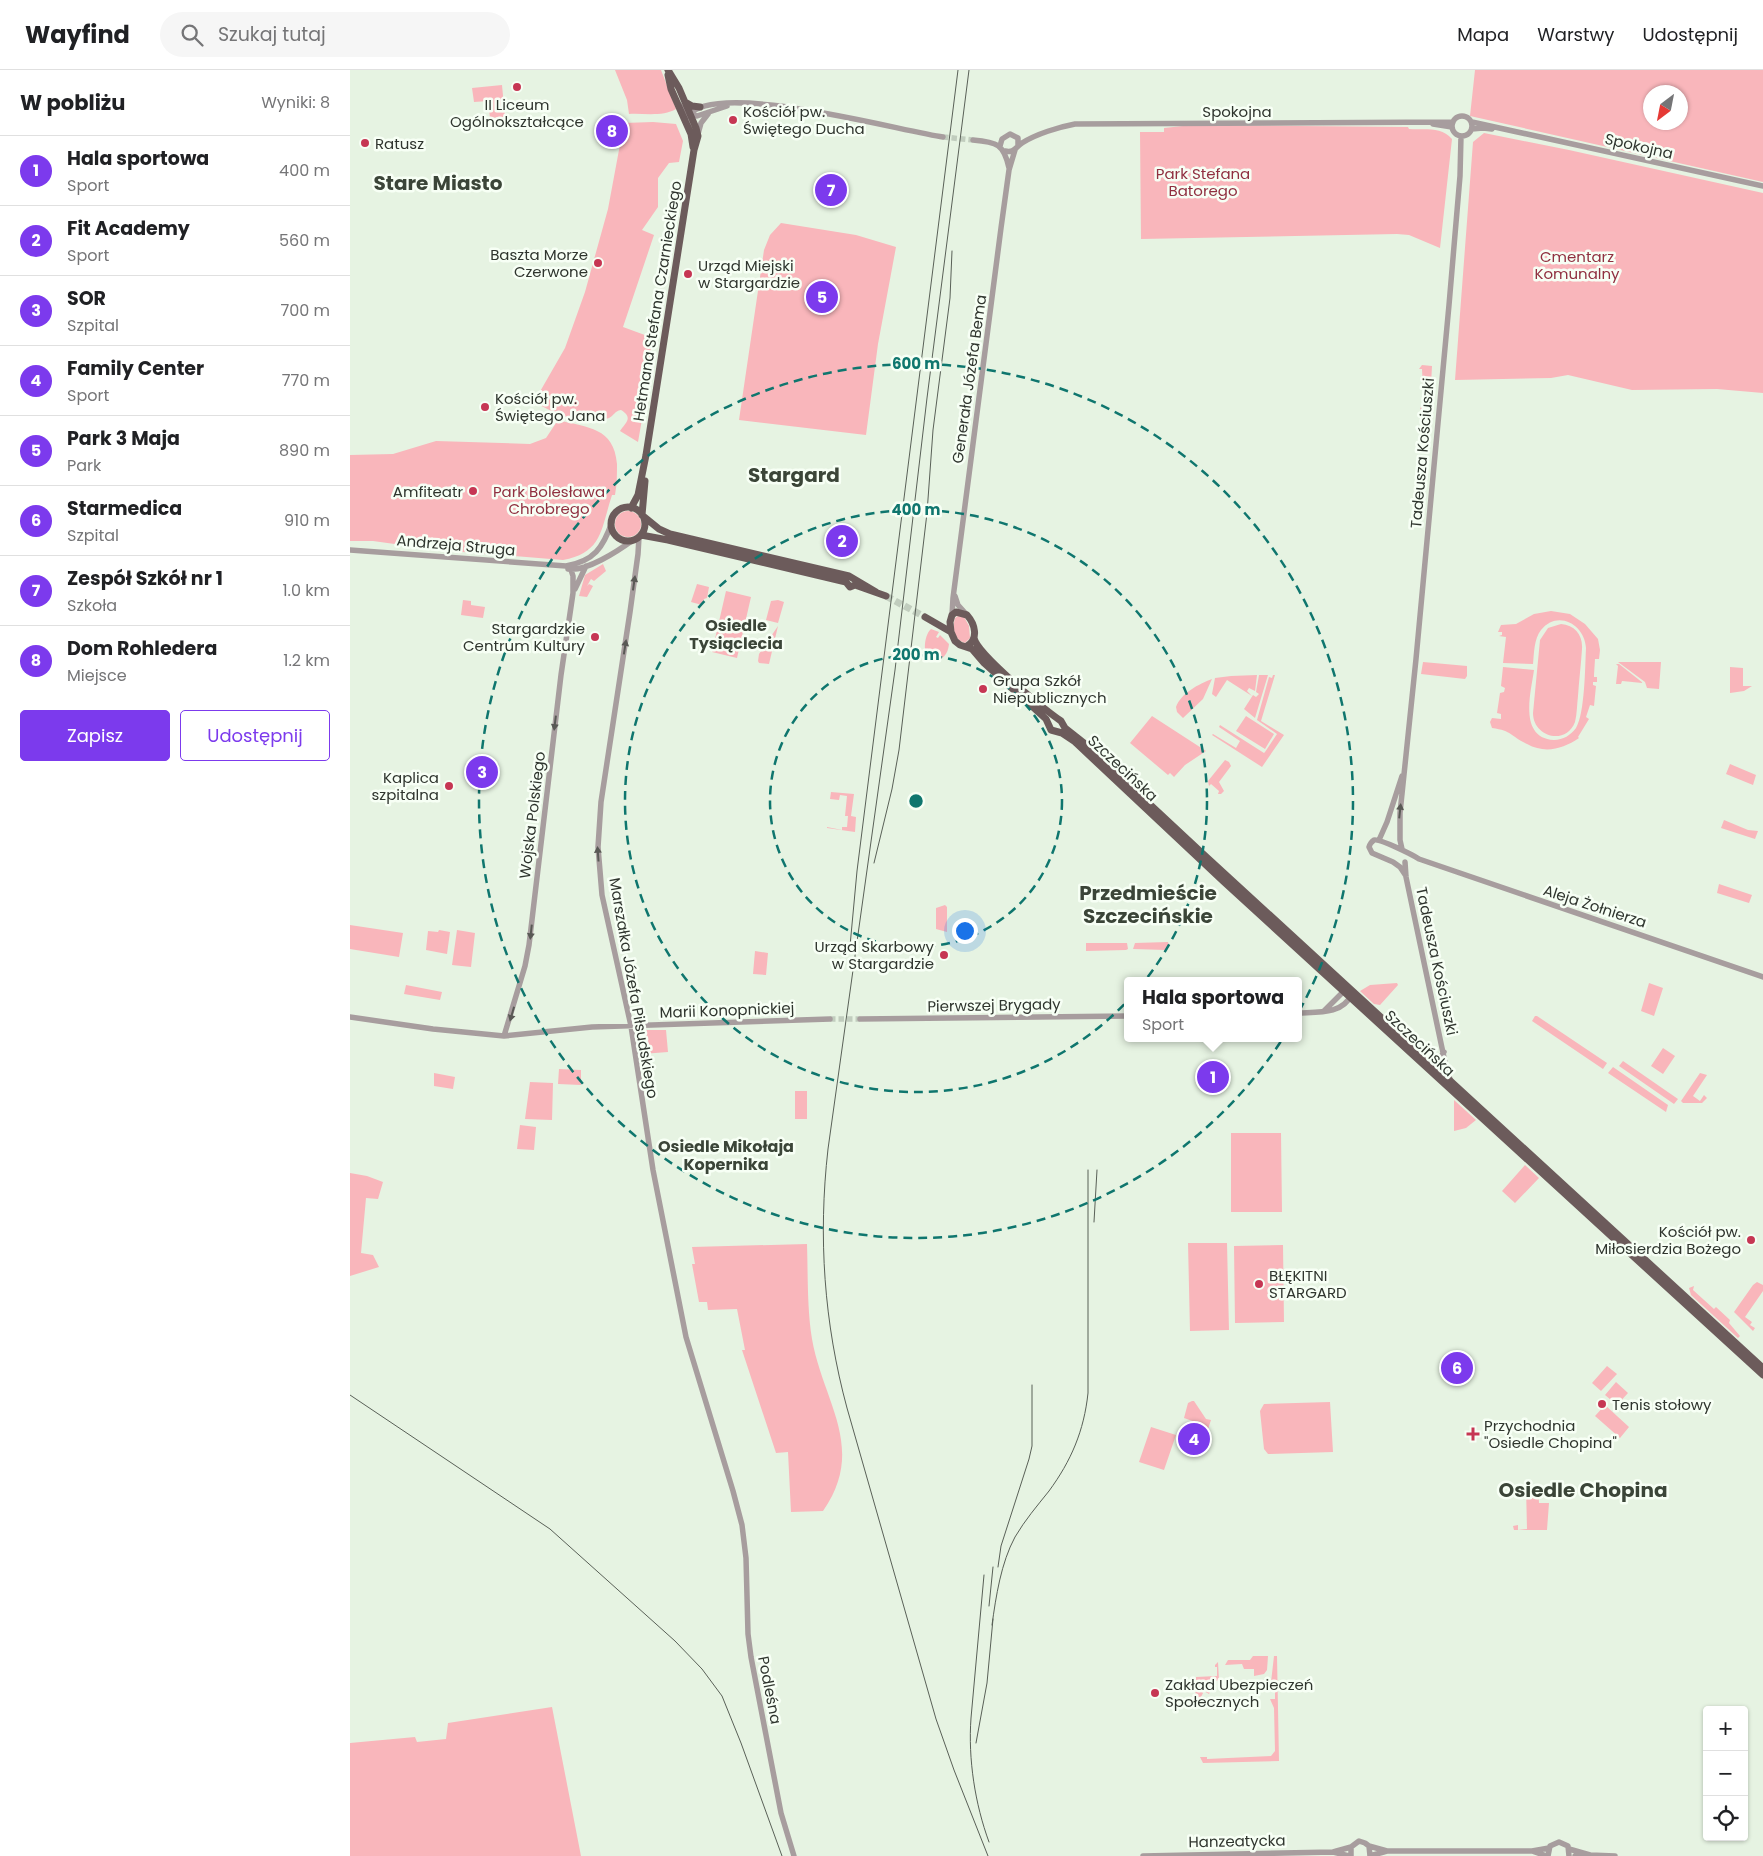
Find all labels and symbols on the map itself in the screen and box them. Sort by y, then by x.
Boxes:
marker: II Liceum Ogólnokształcące [511,81,523,93]
north arrow [1643,85,1688,130]
place label: II Liceum Ogólnokształcące [450,94,584,132]
place label: Kościół pw. Świętego Ducha [743,101,865,139]
street label: Spokojna [1202,101,1272,122]
pin: 8 [596,112,628,150]
marker: Kościół pw. Świętego Ducha [727,114,739,126]
street label: Spokojna [1603,128,1675,164]
place label: Ratusz [375,133,424,154]
marker: Ratusz [359,137,371,149]
park label: Park Stefana Batorego [1156,163,1250,201]
district label: Stare Miasto [374,169,503,197]
pin: 7 [815,171,847,209]
street label: Hetmana Stefana Czarnieckiego [628,179,686,423]
place label: Baszta Morze Czerwone [490,244,588,282]
park label: Cmentarz Komunalny [1534,246,1620,284]
place label: Urząd Miejski w Stargardzie [698,255,800,293]
marker: Baszta Morze Czerwone [592,257,604,269]
marker: Urząd Miejski w Stargardzie [682,268,694,280]
pin: 5 [806,278,838,316]
street label: Generała Józefa Bema [947,293,991,465]
text: 600 m [892,353,940,374]
street label: Tadeusza Kościuszki [1405,377,1439,529]
place label: Kościół pw. Świętego Jana [495,388,605,426]
marker: Kościół pw. Świętego Jana [479,401,491,413]
district label: Stargard [748,461,840,489]
place label: Amfiteatr [393,481,463,502]
park label: Park Bolesława Chrobrego [493,481,605,519]
marker: Amfiteatr [467,485,479,497]
text: 400 m [892,499,941,520]
pin: 2 [826,522,858,560]
street label: Andrzeja Struga [396,529,516,561]
one-way arrow [631,575,639,591]
district label: Osiedle Tysiąclecia [689,614,783,655]
place label: Stargardzkie Centrum Kultury [463,618,586,656]
marker: Stargardzkie Centrum Kultury [589,631,601,643]
one-way arrow [621,639,629,655]
text: 200 m [892,644,940,665]
place label: Grupa Szkół Niepublicznych [993,670,1106,708]
marker: Grupa Szkół Niepublicznych [977,683,989,695]
one-way arrow [551,715,559,731]
street label: Szczecińska [1083,730,1163,806]
street label: Wojska Polskiego [514,750,550,880]
pin: 3 [466,753,498,791]
place label: Kaplica szpitalna [371,767,439,805]
marker: Kaplica szpitalna [443,780,455,792]
centre of rings [907,792,925,810]
one-way arrow [1397,802,1405,818]
one-way arrow [594,846,602,862]
street label: Marszałka Józefa Piłsudskiego [604,876,664,1100]
district label: Przedmieście Szczecińskie [1079,879,1217,930]
street label: Aleja Żołnierza [1541,879,1649,933]
street label: Tadeusza Kościuszki [1411,885,1463,1037]
your location [952,918,978,944]
one-way arrow [526,925,534,941]
place label: Urząd Skarbowy w Stargardzie [814,936,935,974]
marker: Urząd Skarbowy w Stargardzie [938,949,950,961]
street label: Pierwszej Brygady [927,993,1061,1017]
street label: Marii Konopnickiej [659,997,795,1023]
street label: Szczecińska [1380,1005,1460,1081]
one-way arrow [507,1006,515,1021]
pin: 1 [1197,1058,1229,1096]
district label: Osiedle Mikołaja Kopernika [658,1135,794,1176]
place label: Kościół pw. Miłosierdzia Bożego [1595,1221,1741,1259]
marker: Kościół pw. Miłosierdzia Bożego [1745,1234,1757,1246]
place label: BŁĘKITNI STARGARD [1269,1265,1347,1303]
marker: BŁĘKITNI STARGARD [1253,1278,1265,1290]
pin: 6 [1441,1349,1473,1387]
place label: Tenis stołowy [1612,1394,1712,1415]
marker: Tenis stołowy [1596,1398,1608,1410]
place label: Przychodnia "Osiedle Chopina" [1484,1415,1617,1453]
pin: 4 [1178,1420,1210,1458]
marker: Przychodnia "Osiedle Chopina" [1466,1427,1480,1441]
district label: Osiedle Chopina [1498,1476,1668,1504]
street label: Podleśna [753,1654,787,1726]
place label: Zakład Ubezpieczeń Społecznych [1165,1674,1313,1712]
marker: Zakład Ubezpieczeń Społecznych [1149,1687,1161,1699]
street label: Hanzeatycka [1188,1830,1286,1852]

